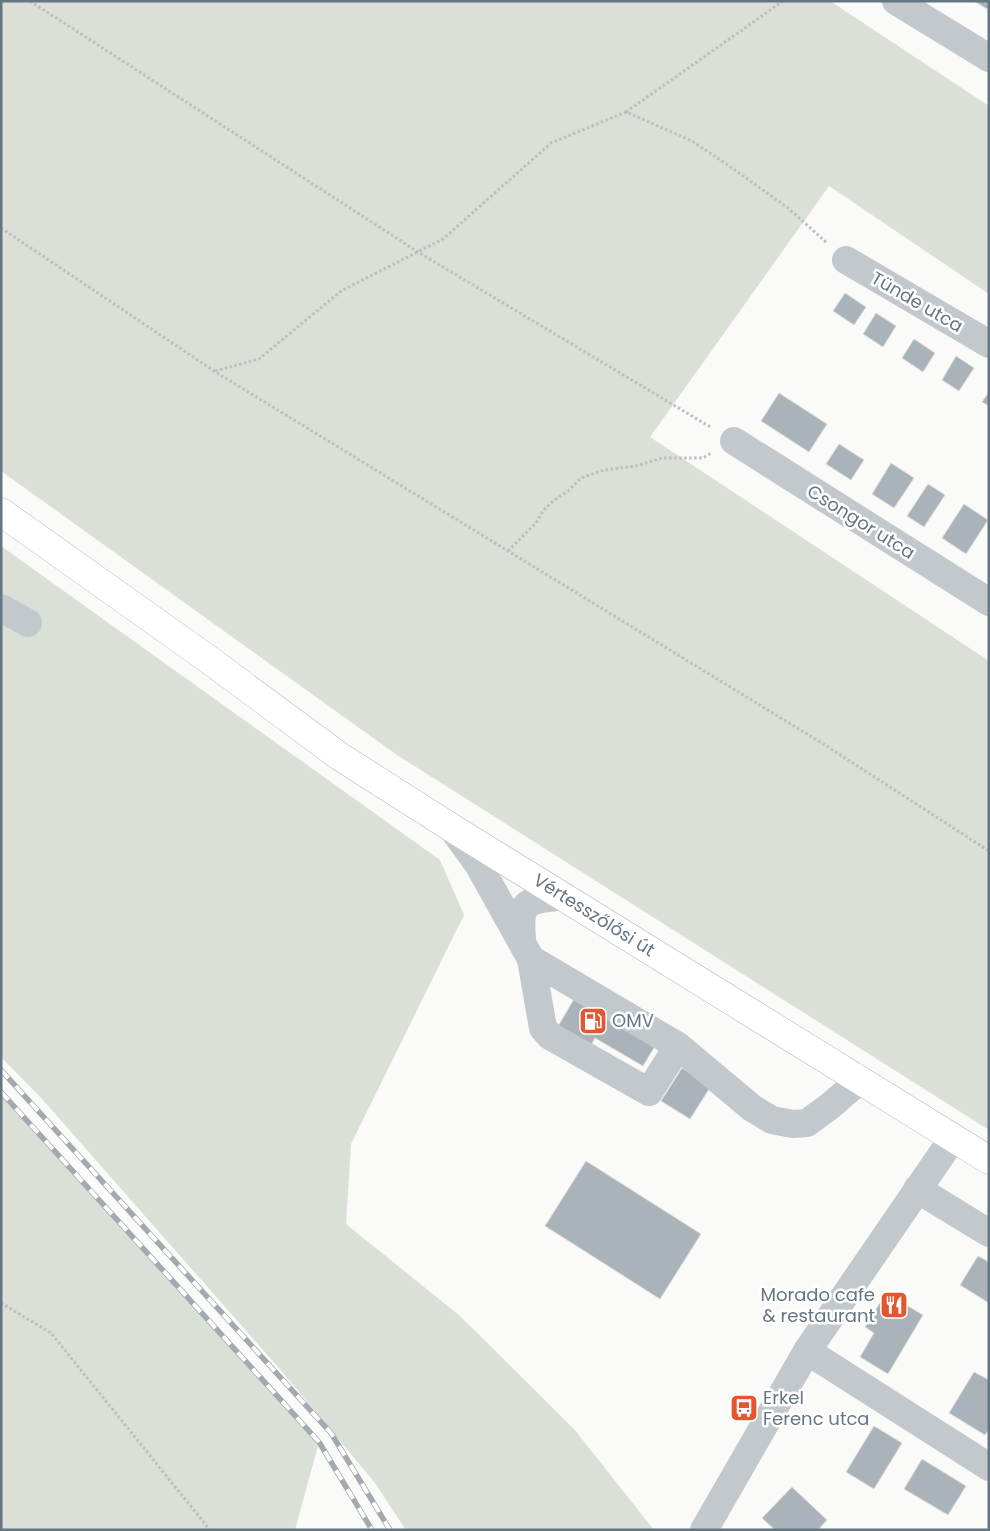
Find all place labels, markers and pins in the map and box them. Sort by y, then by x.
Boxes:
fuel station icon: OMV [578,1006,608,1036]
place label: OMV [612,1008,654,1033]
place label: Morado cafe & restaurant [760,1282,875,1328]
restaurant icon: Morado cafe & restaurant [879,1290,909,1320]
place label: Erkel Ferenc utca [763,1385,870,1431]
bus stop icon: Erkel Ferenc utca [729,1393,759,1423]

